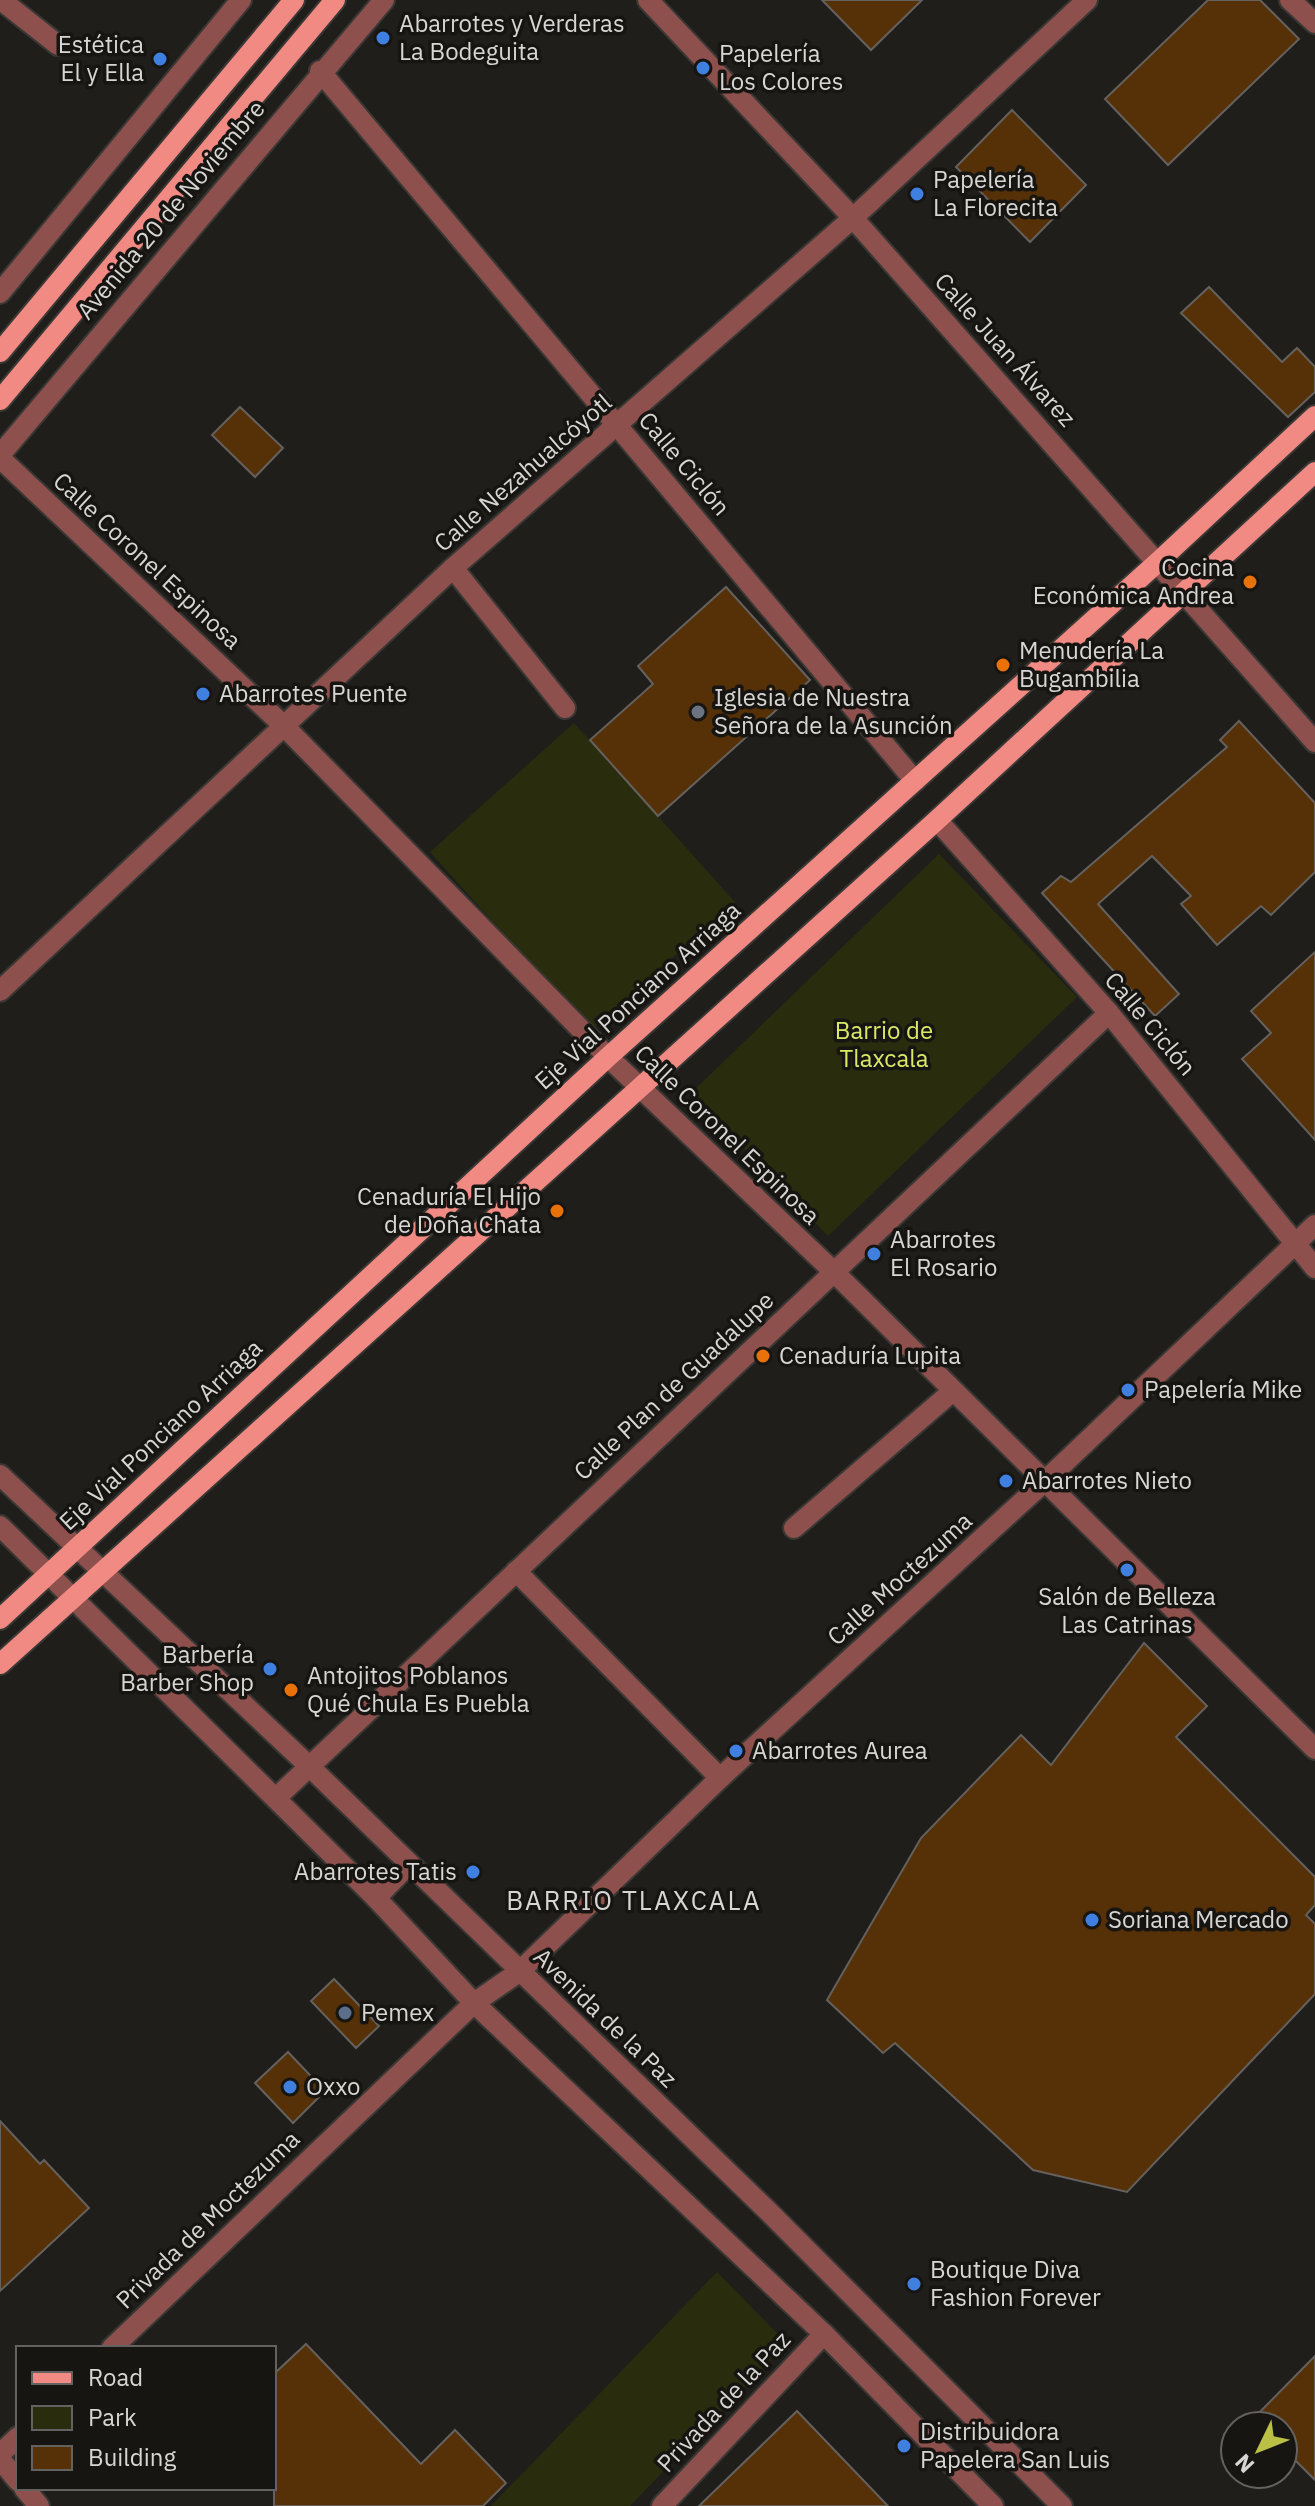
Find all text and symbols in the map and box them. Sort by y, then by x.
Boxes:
place label: Abarrotes y Verderas La Bodeguita [399,7,625,67]
place label: Estética El y Ella [58,28,144,88]
marker: Abarrotes y Verderas La Bodeguita [374,29,392,47]
place label: Papelería Los Colores [719,37,843,97]
marker: Estética El y Ella [151,50,169,68]
marker: Papelería Los Colores [694,59,712,77]
street label: Avenida 20 de Noviembre [69,93,271,326]
place label: Papelería La Florecita [933,163,1058,223]
marker: Papelería La Florecita [908,185,926,203]
street label: Calle Juan Álvarez [928,266,1083,433]
street label: Calle Nezahualcóyotl [427,386,618,558]
street label: Calle Ciclón [632,405,738,522]
street label: Calle Coronel Espinosa [47,465,249,656]
place label: Cocina Económica Andrea [1033,551,1234,611]
marker: Cocina Económica Andrea [1241,573,1259,591]
place label: Menudería La Bugambilia [1019,634,1164,694]
marker: Menudería La Bugambilia [994,656,1012,674]
place label: Abarrotes Puente [219,677,407,709]
place label: Iglesia de Nuestra Señora de la Asunción [714,681,953,741]
marker: Abarrotes Puente [194,685,212,703]
marker: Iglesia de Nuestra Señora de la Asunción [689,703,707,721]
street label: Eje Vial Ponciano Arriaga [528,894,747,1096]
street label: Calle Ciclón [1098,965,1204,1082]
park label: Barrio de Tlaxcala [835,1014,933,1074]
street label: Calle Coronel Espinosa [628,1037,827,1231]
place label: Cenaduría El Hijo de Doña Chata [357,1180,541,1240]
marker: Cenaduría El Hijo de Doña Chata [548,1202,566,1220]
place label: Abarrotes El Rosario [890,1223,997,1283]
marker: Abarrotes El Rosario [865,1245,883,1263]
street label: Calle Plan de Guadalupe [566,1284,780,1487]
street label: Eje Vial Ponciano Arriaga [52,1332,269,1537]
place label: Cenaduría Lupita [779,1339,961,1371]
marker: Cenaduría Lupita [754,1347,772,1365]
place label: Papelería Mike [1144,1373,1302,1405]
marker: Papelería Mike [1119,1381,1137,1399]
place label: Abarrotes Nieto [1022,1464,1192,1496]
marker: Abarrotes Nieto [997,1472,1015,1490]
street label: Calle Moctezuma [820,1505,979,1652]
marker: Salón de Belleza Las Catrinas [1118,1561,1136,1579]
place label: Salón de Belleza Las Catrinas [1038,1580,1216,1640]
place label: Barbería Barber Shop [120,1638,254,1698]
place label: Antojitos Poblanos Qué Chula Es Puebla [307,1659,530,1719]
marker: Barbería Barber Shop [261,1660,279,1678]
marker: Antojitos Poblanos Qué Chula Es Puebla [282,1681,300,1699]
place label: Abarrotes Aurea [752,1734,928,1766]
marker: Abarrotes Aurea [727,1742,745,1760]
place label: Abarrotes Tatis [294,1855,457,1887]
marker: Abarrotes Tatis [464,1863,482,1881]
district label: BARRIO TLAXCALA [506,1883,762,1917]
place label: Soriana Mercado [1108,1903,1289,1935]
marker: Soriana Mercado [1083,1911,1101,1929]
street label: Avenida de la Paz [527,1941,684,2094]
place label: Pemex [361,1996,434,2028]
marker: Pemex [336,2004,354,2022]
place label: Oxxo [306,2070,360,2102]
marker: Oxxo [281,2078,299,2096]
street label: Privada de Moctezuma [109,2123,306,2315]
place label: Boutique Diva Fashion Forever [930,2253,1101,2313]
marker: Boutique Diva Fashion Forever [905,2275,923,2293]
street label: Privada de la Paz [650,2324,797,2479]
legend [16,2346,276,2490]
text: Road [88,2361,143,2393]
text: Park [88,2401,137,2433]
north arrow [1219,2410,1299,2490]
place label: Distribuidora Papelera San Luis [920,2415,1110,2475]
marker: Distribuidora Papelera San Luis [895,2437,913,2455]
text: Building [88,2441,176,2473]
text: N [1228,2448,1260,2480]

